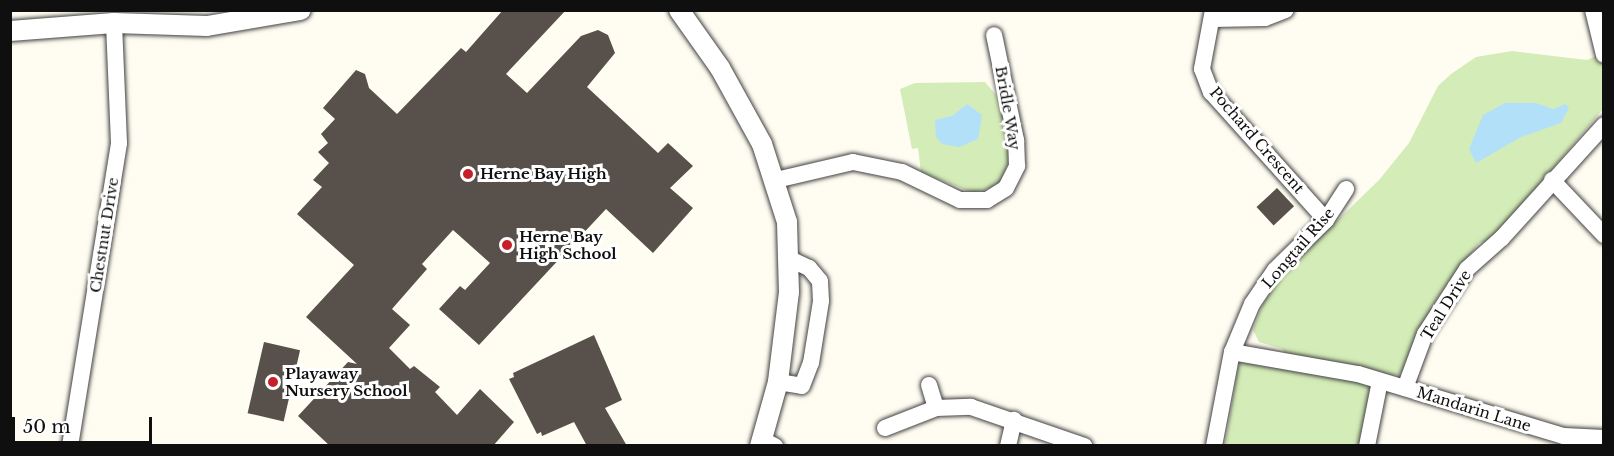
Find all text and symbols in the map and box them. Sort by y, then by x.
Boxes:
street label: Bridle Way [992,64,1024,152]
street label: Pochard Crescent [1206,83,1308,197]
place label: Herne Bay High [480,165,607,183]
marker: Herne Bay High [461,167,475,181]
street label: Chestnut Drive [86,176,122,294]
street label: Longtail Rise [1258,204,1338,292]
place label: Herne Bay High School [519,227,617,262]
marker: Herne Bay High School [500,238,514,252]
street label: Teal Drive [1417,267,1475,343]
place label: Playaway Nursery School [285,364,408,399]
marker: Playaway Nursery School [266,375,280,389]
street label: Mandarin Lane [1415,383,1533,435]
scale bar [15,405,154,443]
text: 50 m [23,416,71,438]

